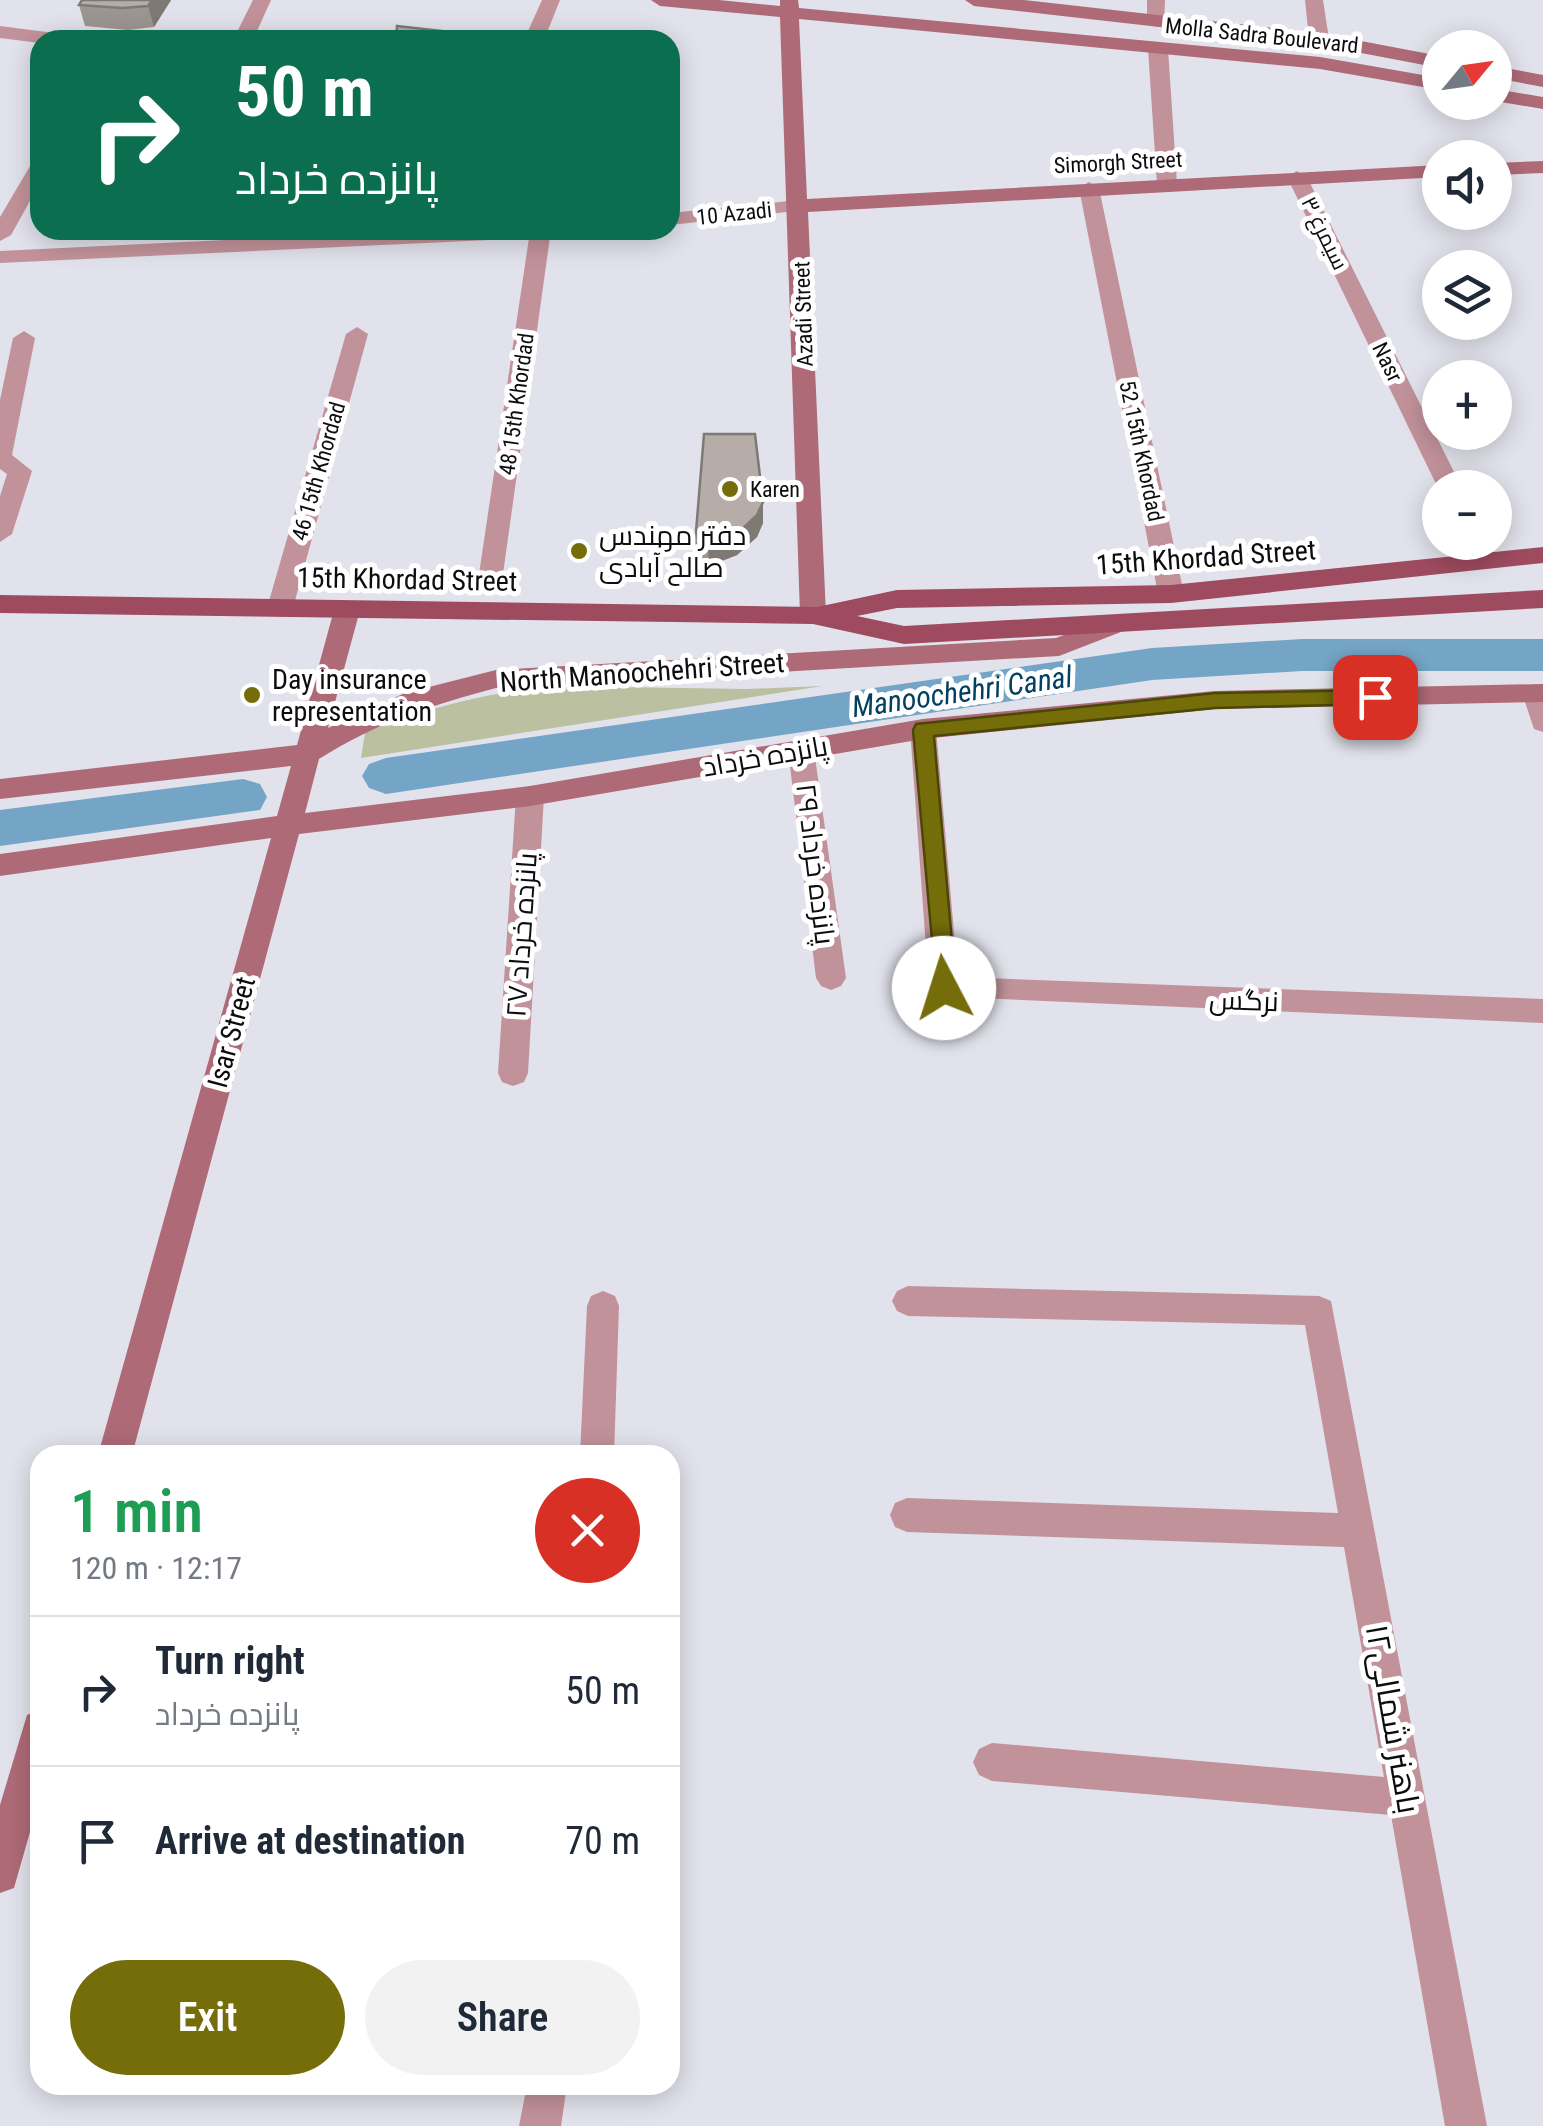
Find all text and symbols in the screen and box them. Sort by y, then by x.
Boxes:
street label: Molla Sadra Boulevard [1164,13,1360,58]
north arrow [1422,30,1512,120]
map controls [1422,30,1512,560]
text: 50 m [235,51,374,133]
icon: right [70,70,200,200]
button: sound [1422,140,1512,230]
street label: Simorgh Street [1053,147,1183,178]
text: پانزده خرداد [235,152,438,205]
street label: سیمرغ ۳ [1294,193,1353,275]
street label: 10 Azadi [695,197,773,230]
button: layers [1422,250,1512,340]
street label: Azadi Street [789,261,818,367]
street label: 48 15th Khordad [494,331,539,477]
street label: Nasr [1367,338,1408,386]
button: + [1422,360,1512,450]
street label: 52 15th Khordad [1114,378,1169,524]
street label: 46 15th Khordad [287,399,350,543]
button: − [1422,470,1512,560]
place label: Karen [750,477,800,502]
marker: Karen [719,478,741,500]
place label: دفتر مهندس صالح آبادی [599,519,746,586]
street label: 15th Khordad Street [1095,533,1317,582]
marker: دفتر مهندس صالح آبادی [568,540,590,562]
street label: 15th Khordad Street [297,561,517,598]
street label: North Manoochehri Street [499,646,785,699]
pin [1333,655,1418,740]
water label: Manoochehri Canal [850,659,1075,724]
place label: Day insurance representation [272,663,432,728]
icon: arrive [1348,670,1403,725]
marker: Day insurance representation [241,684,263,706]
street label: پانزده خرداد [700,729,831,786]
street label: پانزده خرداد ۲۹ [787,782,842,947]
street label: پانزده خرداد ۲۷ [499,851,546,1019]
position arrow [892,936,996,1040]
street label: Isar Street [201,973,262,1091]
street label: نرگس [1209,983,1279,1018]
text: 1 min [70,1476,203,1547]
button: close [535,1478,640,1583]
text: 120 m · 12:17 [70,1549,242,1587]
street label: باهنر شمالی۱۲ [1358,1622,1428,1816]
text: Turn right [155,1639,305,1683]
icon: right [70,1664,125,1719]
text: 50 m [565,1669,640,1713]
text: پانزده خرداد [155,1695,300,1733]
icon: arrive [70,1814,125,1869]
text: Arrive at destination [155,1819,465,1863]
text: 70 m [565,1819,640,1863]
button: Exit [70,1960,345,2075]
button: Share [365,1960,640,2075]

